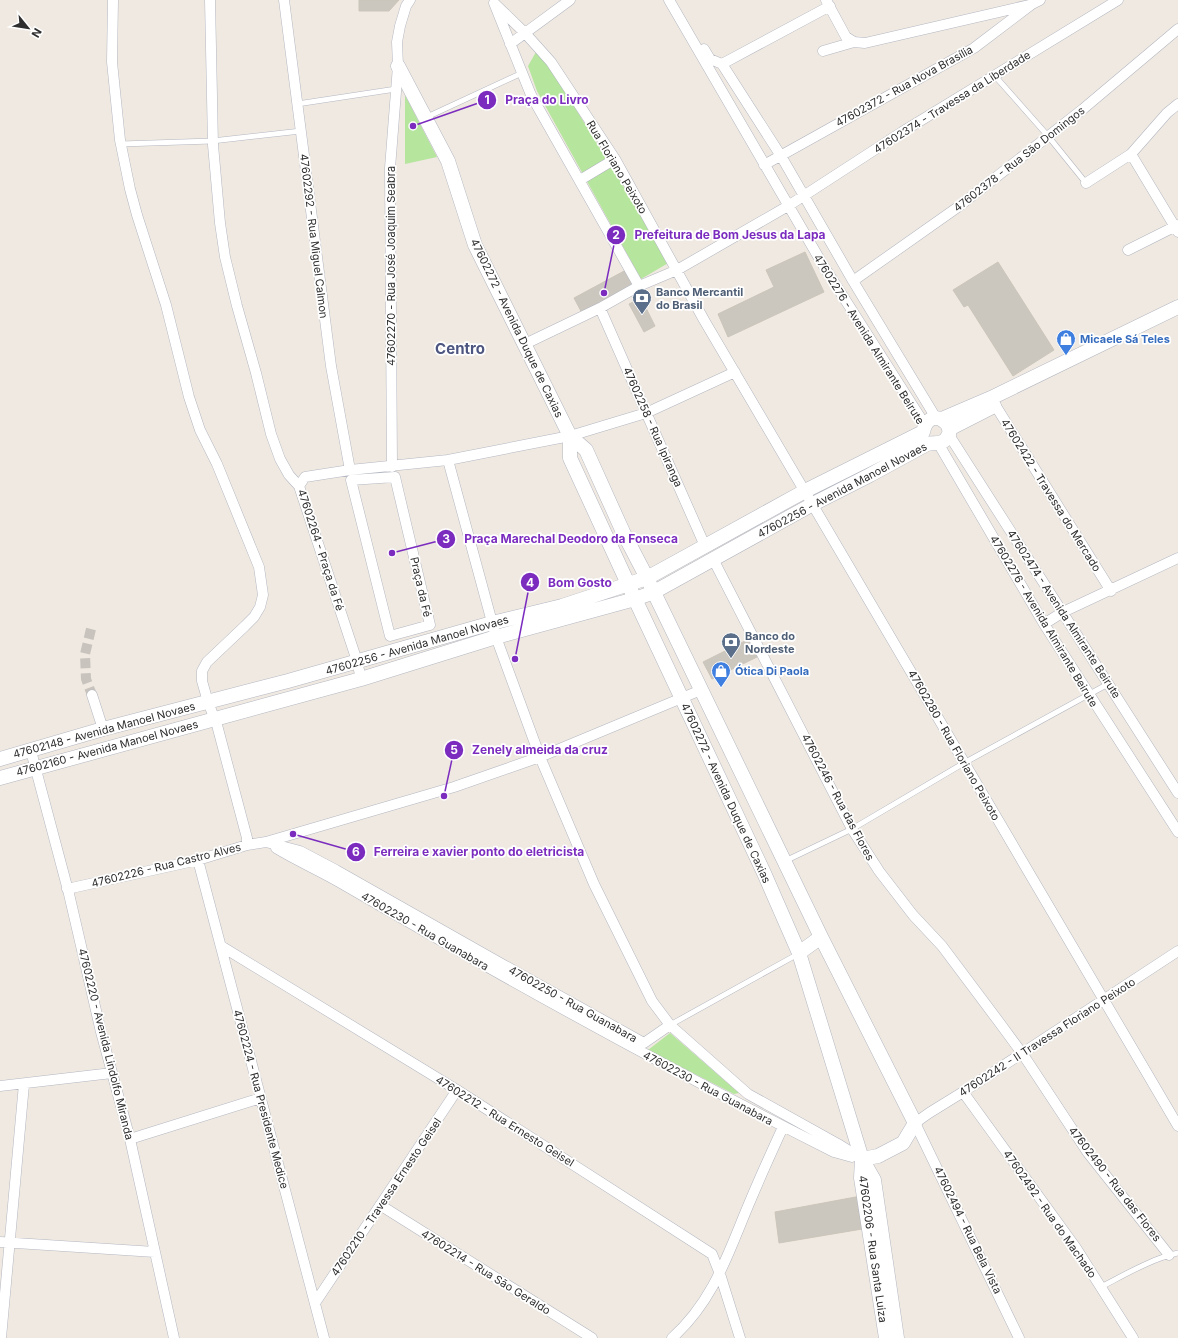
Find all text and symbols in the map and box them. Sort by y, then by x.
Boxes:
north arrow [8,8,48,48]
text: N [29,26,45,40]
street label: 47602372 - Rua Nova Brasília [833,42,975,130]
street label: 47602374 - Travessa da Liberdade [871,48,1033,156]
callout: Praça do Livro [477,88,597,112]
text: 1 [484,92,490,107]
text: Praça do Livro [505,92,589,107]
street label: 47602378 - Rua São Domingos [951,103,1088,215]
street label: Rua Floriano Peixoto [584,118,651,217]
street label: 47602292 - Rua Miguel Calmon [297,153,331,319]
street label: 47602270 - Rua José Joaquim Seabra [384,166,398,366]
callout: Prefeitura de Bom Jesus da Lapa [606,223,833,247]
text: 2 [612,227,620,242]
text: Prefeitura de Bom Jesus da Lapa [634,227,826,242]
street label: 47602272 - Avenida Duque de Caxias [467,236,567,420]
street label: 47602276 - Avenida Almirante Beirute [811,251,927,427]
place label: Banco Mercantil do Brasil [656,285,743,312]
bank icon: Banco Mercantil do Brasil [631,287,653,315]
shop icon: Micaele Sá Teles [1055,328,1077,356]
place label: Micaele Sá Teles [1080,332,1170,346]
district label: Centro [435,339,485,358]
street label: 47602258 - Rua Ipiranga [620,365,686,489]
street label: 47602422 - Travessa do Mercado [998,416,1104,574]
street label: 47602256 - Avenida Manoel Novaes [755,439,929,541]
street label: 47602264 - Praça da Fé [295,487,347,613]
callout: Praça Marechal Deodoro da Fonseca [436,527,686,551]
street label: 47602474 - Avenida Almirante Beirute [1004,527,1124,701]
text: 3 [442,531,450,546]
text: Praça Marechal Deodoro da Fonseca [464,531,678,546]
street label: 47602276 - Avenida Almirante Beirute [987,533,1101,709]
street label: Praça da Fé [407,555,435,619]
callout: Bom Gosto [520,570,620,594]
text: 4 [526,575,534,590]
text: Bom Gosto [548,575,612,590]
street label: 47602256 - Avenida Manoel Novaes [324,612,510,678]
place label: Banco do Nordeste [745,629,795,656]
bank icon: Banco do Nordeste [720,631,742,659]
shop icon: Ótica Di Paola [710,660,732,688]
place label: Ótica Di Paola [735,664,809,678]
street label: 47602280 - Rua Floriano Peixoto [905,667,1003,823]
street label: 47602148 - Avenida Manoel Novaes [11,699,197,761]
street label: 47602272 - Avenida Duque de Caxias [678,701,774,885]
street label: 47602160 - Avenida Manoel Novaes [14,717,200,779]
street label: 47602246 - Rua das Flores [799,731,878,863]
callout: Zenely almeida da cruz [444,738,616,762]
text: 5 [450,742,458,757]
text: Zenely almeida da cruz [472,742,608,757]
street label: 47602226 - Rua Castro Alves [90,840,242,890]
callout: Ferreira e xavier ponto do eletricista [346,840,592,864]
text: 6 [352,844,360,859]
text: Ferreira e xavier ponto do eletricista [374,844,584,859]
street label: 47602230 - Rua Guanabara [359,889,491,973]
street label: 47602220 - Avenida Lindolfo Miranda [75,947,137,1141]
street label: 47602250 - Rua Guanabara [506,963,640,1045]
street label: 47602242 - II Travessa Floriano Peixoto [956,974,1138,1099]
street label: 47602224 - Rua Presidente Medice [230,1008,292,1190]
street label: 47602230 - Rua Guanabara [641,1048,775,1128]
street label: 47602212 - Rua Ernesto Geisel [433,1073,577,1169]
street label: 47602210 - Travessa Ernesto Geisel [328,1115,444,1279]
street label: 47602490 - Rua das Flores [1066,1124,1164,1244]
street label: 47602492 - Rua do Machado [1000,1147,1100,1281]
street label: 47602494 - Rua Bela Vista [931,1164,1005,1296]
street label: 47602206 - Rua Santa Luiza [856,1174,890,1324]
street label: 47602214 - Rua São Geraldo [419,1226,554,1318]

